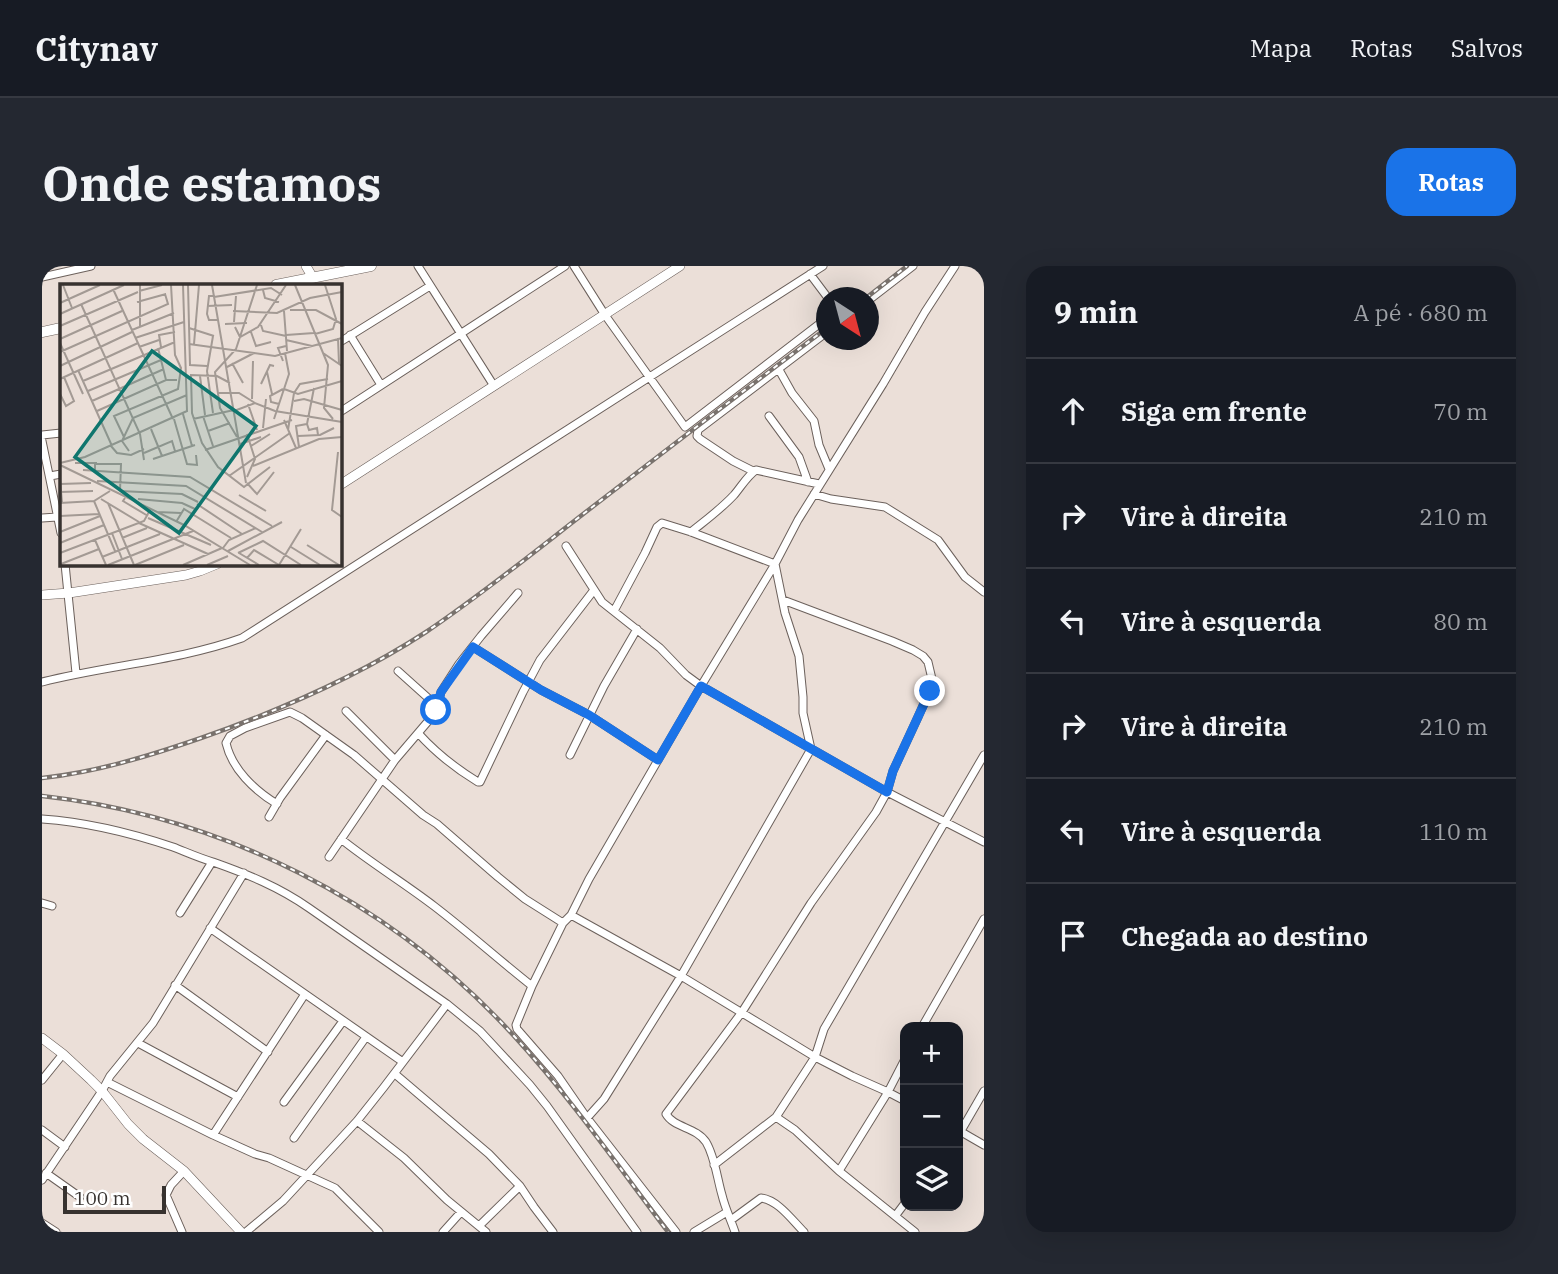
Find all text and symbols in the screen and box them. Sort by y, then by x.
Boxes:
text: Citynav [35,27,158,70]
text: Mapa [1250,32,1312,64]
text: Rotas [1350,32,1413,64]
text: Salvos [1451,32,1523,64]
button: Rotas [1386,148,1516,216]
text: Onde estamos [42,151,381,214]
inset map [60,284,341,565]
north arrow [816,287,879,350]
text: 9 min [1054,292,1138,331]
text: A pé · 680 m [1353,297,1488,327]
icon: ahead [1054,392,1092,430]
text: Siga em frente [1121,394,1307,428]
text: 70 m [1433,396,1488,426]
icon: right [1054,497,1092,535]
text: Vire à direita [1121,499,1288,533]
text: 210 m [1419,501,1488,531]
icon: left [1054,602,1092,640]
text: Vire à esquerda [1121,604,1322,638]
text: 80 m [1433,606,1488,636]
route end [914,675,945,706]
route start [420,694,451,725]
icon: right [1054,707,1092,745]
text: Vire à direita [1121,709,1288,743]
text: 210 m [1419,711,1488,741]
icon: left [1054,812,1092,850]
text: Vire à esquerda [1121,814,1322,848]
text: 110 m [1419,816,1488,846]
icon: arrive [1054,917,1092,955]
text: Chegada ao destino [1121,919,1368,953]
map controls [900,1022,963,1211]
button: + [900,1022,963,1085]
button: − [900,1085,963,1148]
button: layers [900,1148,963,1211]
scale bar [63,1183,166,1215]
text: 100 m [74,1186,131,1210]

